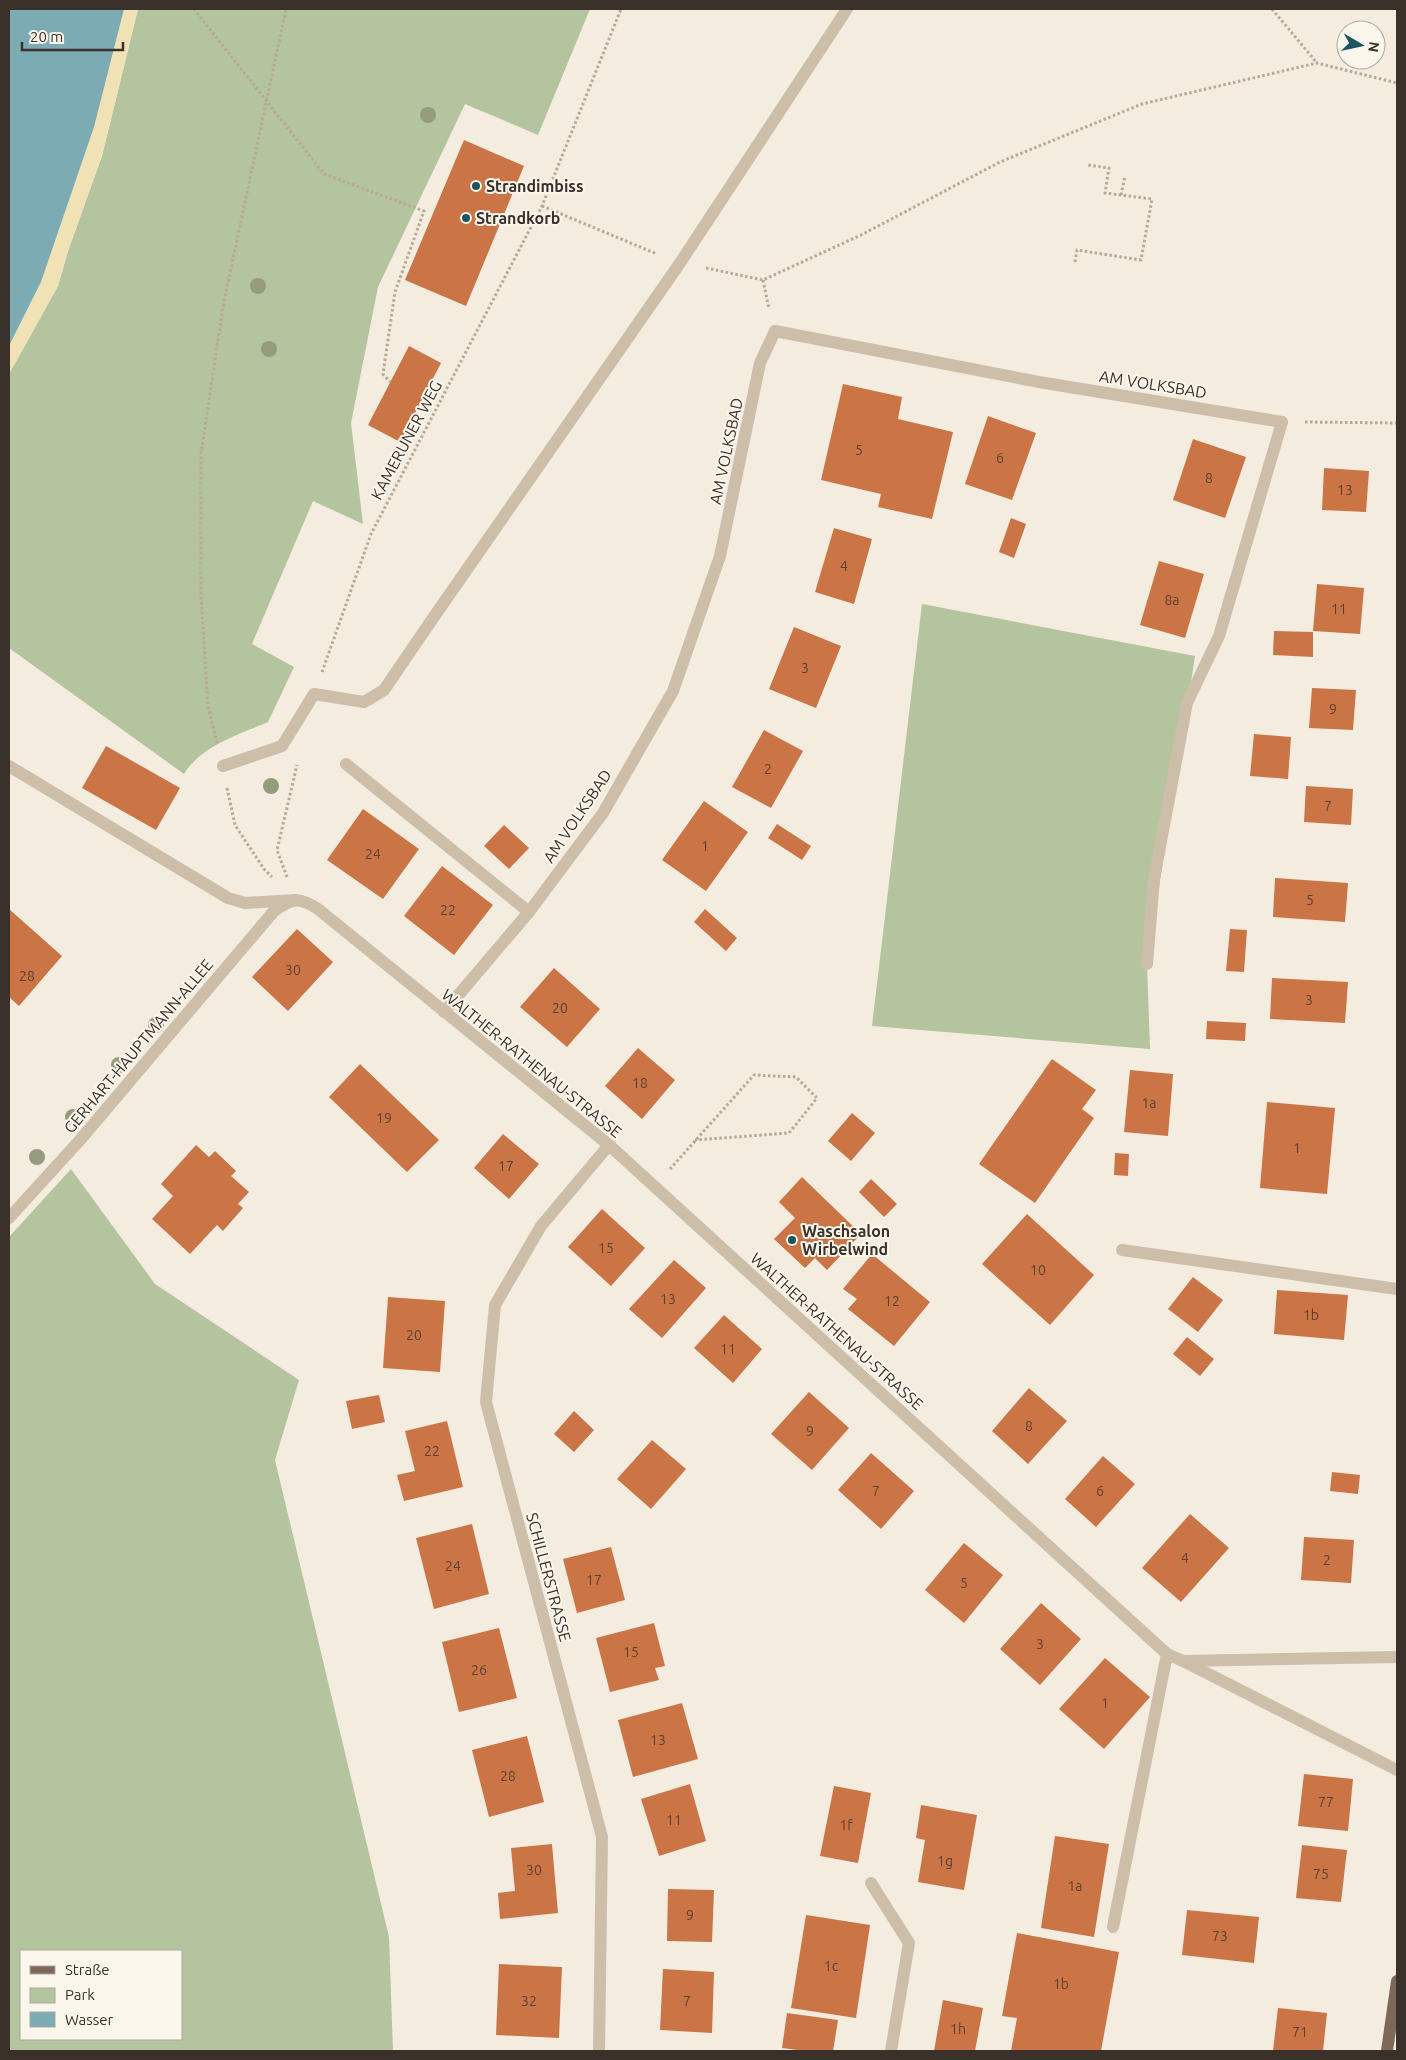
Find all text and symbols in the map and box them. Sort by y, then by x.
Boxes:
scale bar [22,20,124,52]
north arrow [1336,20,1386,70]
text: 20 m [30,28,63,45]
text: N [1365,41,1383,53]
place label: Strandimbiss [486,177,583,195]
marker: Strandimbiss [470,180,482,192]
place label: Strandkorb [476,209,560,227]
marker: Strandkorb [460,212,472,224]
street label: AM VOLKSBAD [1098,367,1208,401]
street label: KAMERUNER WEG [367,377,445,503]
street label: AM VOLKSBAD [706,396,746,506]
house number: 5 [855,442,863,458]
house number: 6 [996,450,1004,466]
house number: 8 [1205,470,1213,486]
house number: 13 [1337,482,1353,498]
house number: 4 [840,558,848,574]
house number: 8a [1164,592,1180,608]
house number: 11 [1331,601,1347,617]
house number: 3 [801,660,809,676]
house number: 9 [1329,701,1337,717]
house number: 2 [764,761,772,777]
street label: AM VOLKSBAD [539,766,615,866]
house number: 7 [1324,798,1332,814]
house number: 1 [701,838,709,854]
house number: 24 [365,846,381,862]
house number: 5 [1306,892,1314,908]
house number: 22 [440,902,456,918]
street label: GERHART-HAUPTMANN-ALLEE [60,955,216,1137]
house number: 30 [285,962,301,978]
house number: 28 [19,968,35,984]
street label: WALTHER-RATHENAU-STRASSE [439,985,625,1141]
house number: 3 [1305,992,1313,1008]
house number: 20 [552,1000,568,1016]
house number: 18 [632,1075,648,1091]
house number: 1a [1141,1095,1157,1111]
house number: 19 [376,1110,392,1126]
house number: 1 [1293,1140,1301,1156]
house number: 17 [498,1158,514,1174]
place label: Waschsalon Wirbelwind [802,1222,890,1258]
marker: Waschsalon Wirbelwind [786,1234,798,1246]
house number: 15 [598,1240,614,1256]
street label: WALTHER-RATHENAU-STRASSE [747,1249,927,1413]
house number: 10 [1030,1262,1046,1278]
house number: 13 [660,1291,676,1307]
house number: 12 [884,1293,900,1309]
house number: 1b [1303,1307,1319,1323]
house number: 20 [406,1327,422,1343]
house number: 11 [720,1341,736,1357]
house number: 8 [1025,1418,1033,1434]
house number: 9 [806,1423,814,1439]
house number: 22 [424,1443,440,1459]
house number: 7 [872,1483,880,1499]
house number: 6 [1096,1483,1104,1499]
street label: SCHILLERSTRASSE [523,1511,575,1643]
house number: 4 [1181,1550,1189,1566]
house number: 2 [1323,1552,1331,1568]
house number: 24 [445,1558,461,1574]
house number: 17 [586,1572,602,1588]
house number: 5 [960,1575,968,1591]
house number: 3 [1036,1636,1044,1652]
house number: 15 [623,1644,639,1660]
house number: 26 [471,1662,487,1678]
house number: 1 [1101,1695,1109,1711]
house number: 13 [650,1732,666,1748]
house number: 28 [500,1768,516,1784]
house number: 77 [1318,1794,1334,1810]
house number: 11 [666,1812,682,1828]
house number: 1f [839,1817,853,1833]
house number: 1g [937,1853,953,1869]
house number: 30 [526,1862,542,1878]
house number: 75 [1313,1866,1329,1882]
house number: 1a [1067,1878,1083,1894]
house number: 9 [686,1907,694,1923]
house number: 73 [1212,1928,1228,1944]
legend [20,1950,182,2040]
house number: 1c [824,1958,839,1974]
text: Straße [65,1961,109,1978]
house number: 1b [1053,1976,1069,1992]
text: Park [65,1986,95,2003]
house number: 32 [521,1993,537,2009]
house number: 7 [683,1993,691,2009]
text: Wasser [65,2011,114,2028]
house number: 1h [950,2021,966,2037]
house number: 71 [1292,2024,1308,2040]

